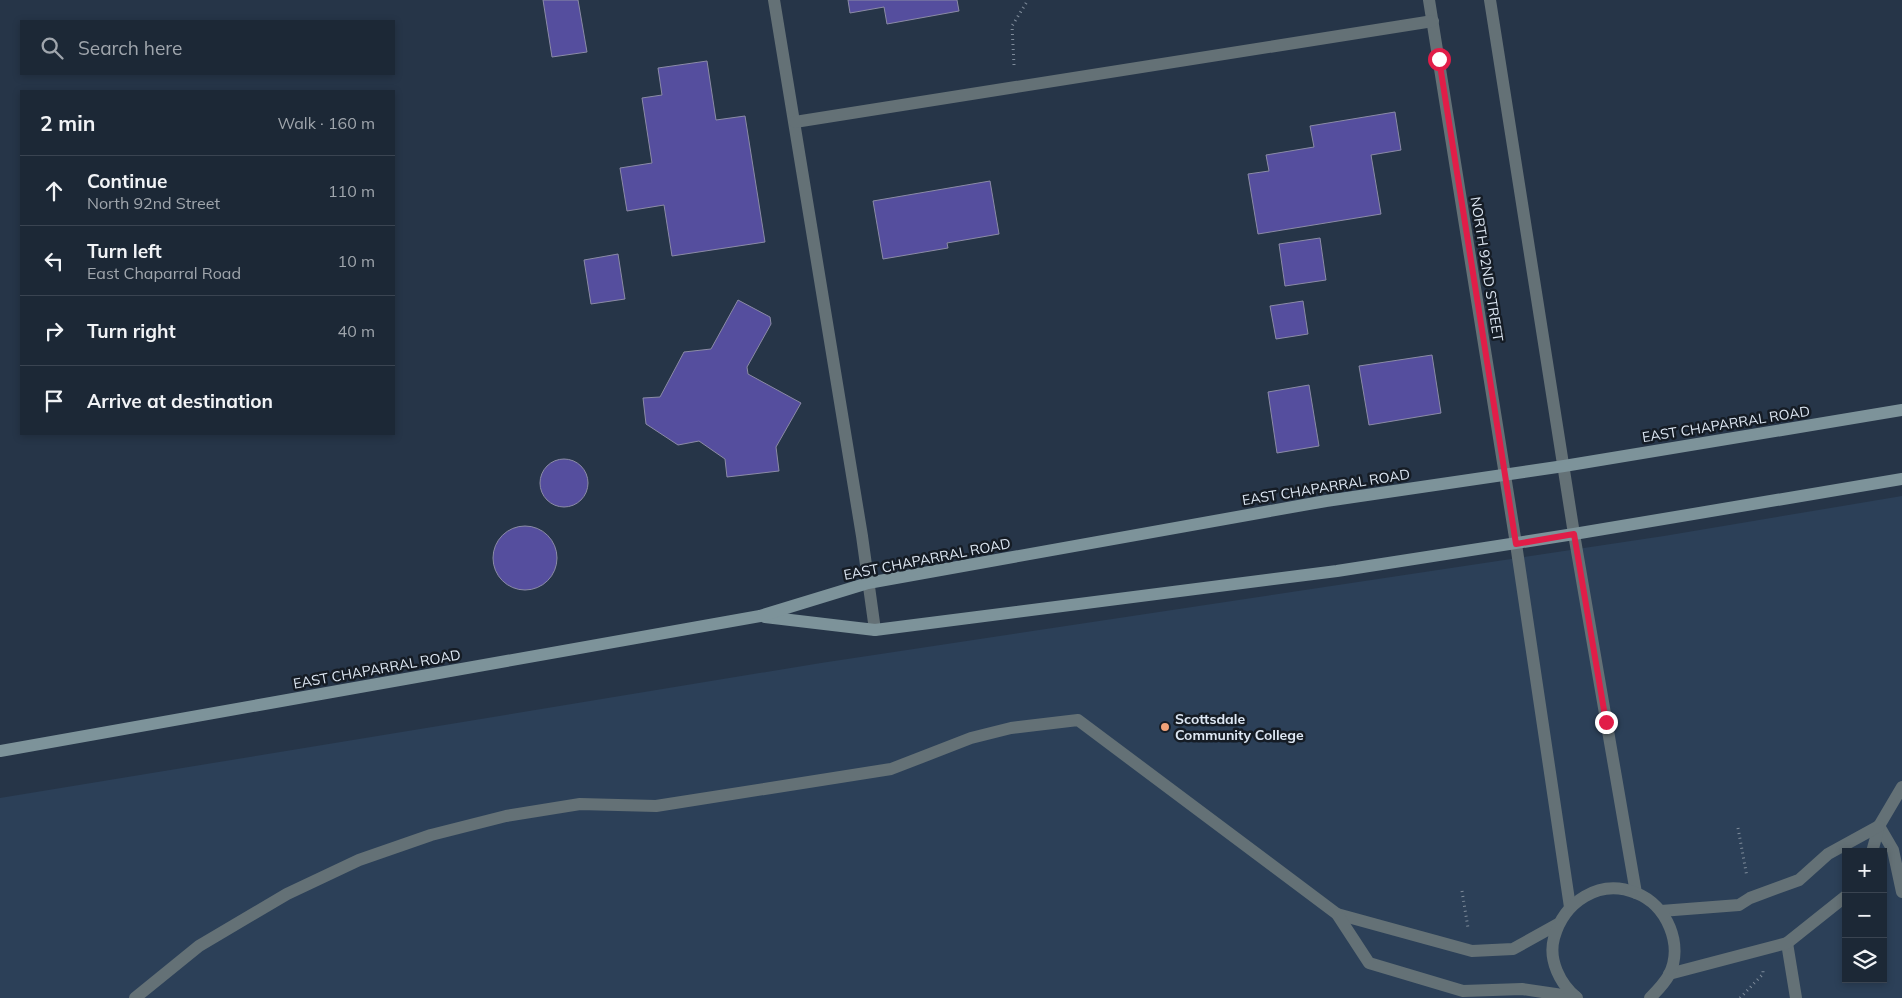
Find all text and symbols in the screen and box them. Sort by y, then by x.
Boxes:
search box [20,20,395,75]
icon: search [38,34,66,62]
text: Search here [78,36,182,60]
route start [1428,48,1451,71]
text: 2 min [40,110,95,136]
text: Walk · 160 m [277,113,375,133]
text: Continue [87,169,167,193]
icon: ahead [40,177,68,205]
text: 110 m [328,181,375,201]
text: North 92nd Street [87,193,220,213]
street label: NORTH 92ND STREET [1467,195,1507,343]
text: Turn left [87,239,162,263]
icon: left [40,247,68,275]
text: 10 m [338,251,375,271]
text: East Chaparral Road [87,263,241,283]
icon: right [40,317,68,345]
text: Turn right [87,319,176,343]
text: 40 m [338,321,375,341]
icon: arrive [40,387,68,415]
text: Arrive at destination [87,389,273,413]
street label: EAST CHAPARRAL ROAD [1641,402,1811,446]
street label: EAST CHAPARRAL ROAD [1241,465,1411,509]
street label: EAST CHAPARRAL ROAD [842,534,1012,584]
street label: EAST CHAPARRAL ROAD [292,645,462,693]
place label: Scottsdale Community College [1175,710,1304,744]
route end [1595,711,1618,734]
marker: Scottsdale Community College [1159,721,1171,733]
map controls [1842,848,1887,983]
button: + [1842,848,1887,893]
button: − [1842,893,1887,938]
button: layers [1842,938,1887,983]

